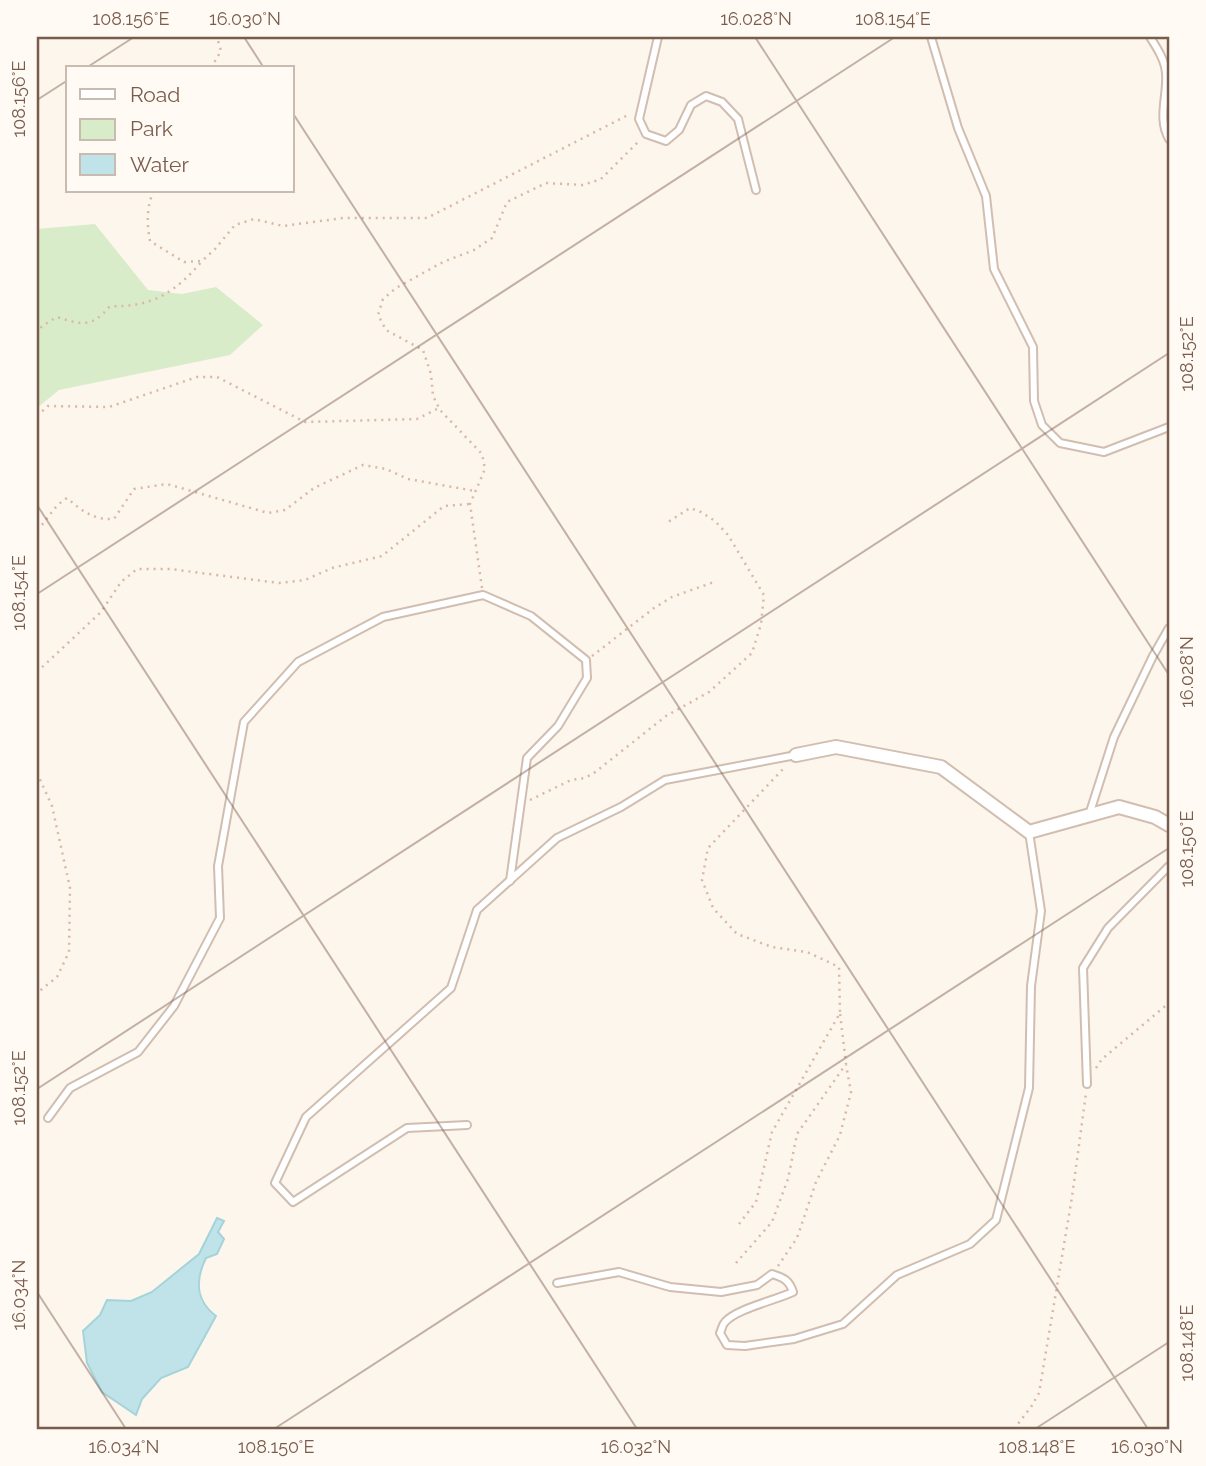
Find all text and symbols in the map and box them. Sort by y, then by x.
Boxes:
text: 108.156°E [93,8,169,29]
text: 16.030°N [209,8,281,29]
text: 16.028°N [720,8,792,29]
text: 108.154°E [855,8,931,29]
text: 108.156°E [8,61,29,137]
legend [66,66,294,192]
text: Road [130,82,180,107]
text: Park [130,116,173,141]
text: Water [130,152,189,177]
text: 108.152°E [1176,316,1197,392]
text: 108.154°E [8,555,29,631]
text: 16.028°N [1176,636,1197,708]
text: 108.150°E [1176,811,1197,887]
text: 108.152°E [8,1050,29,1126]
text: 16.034°N [8,1260,29,1330]
text: 108.148°E [1176,1305,1197,1381]
text: 16.034°N [89,1436,159,1457]
text: 108.150°E [238,1436,314,1457]
text: 16.032°N [601,1436,671,1457]
text: 108.148°E [999,1436,1075,1457]
text: 16.030°N [1111,1436,1183,1457]

